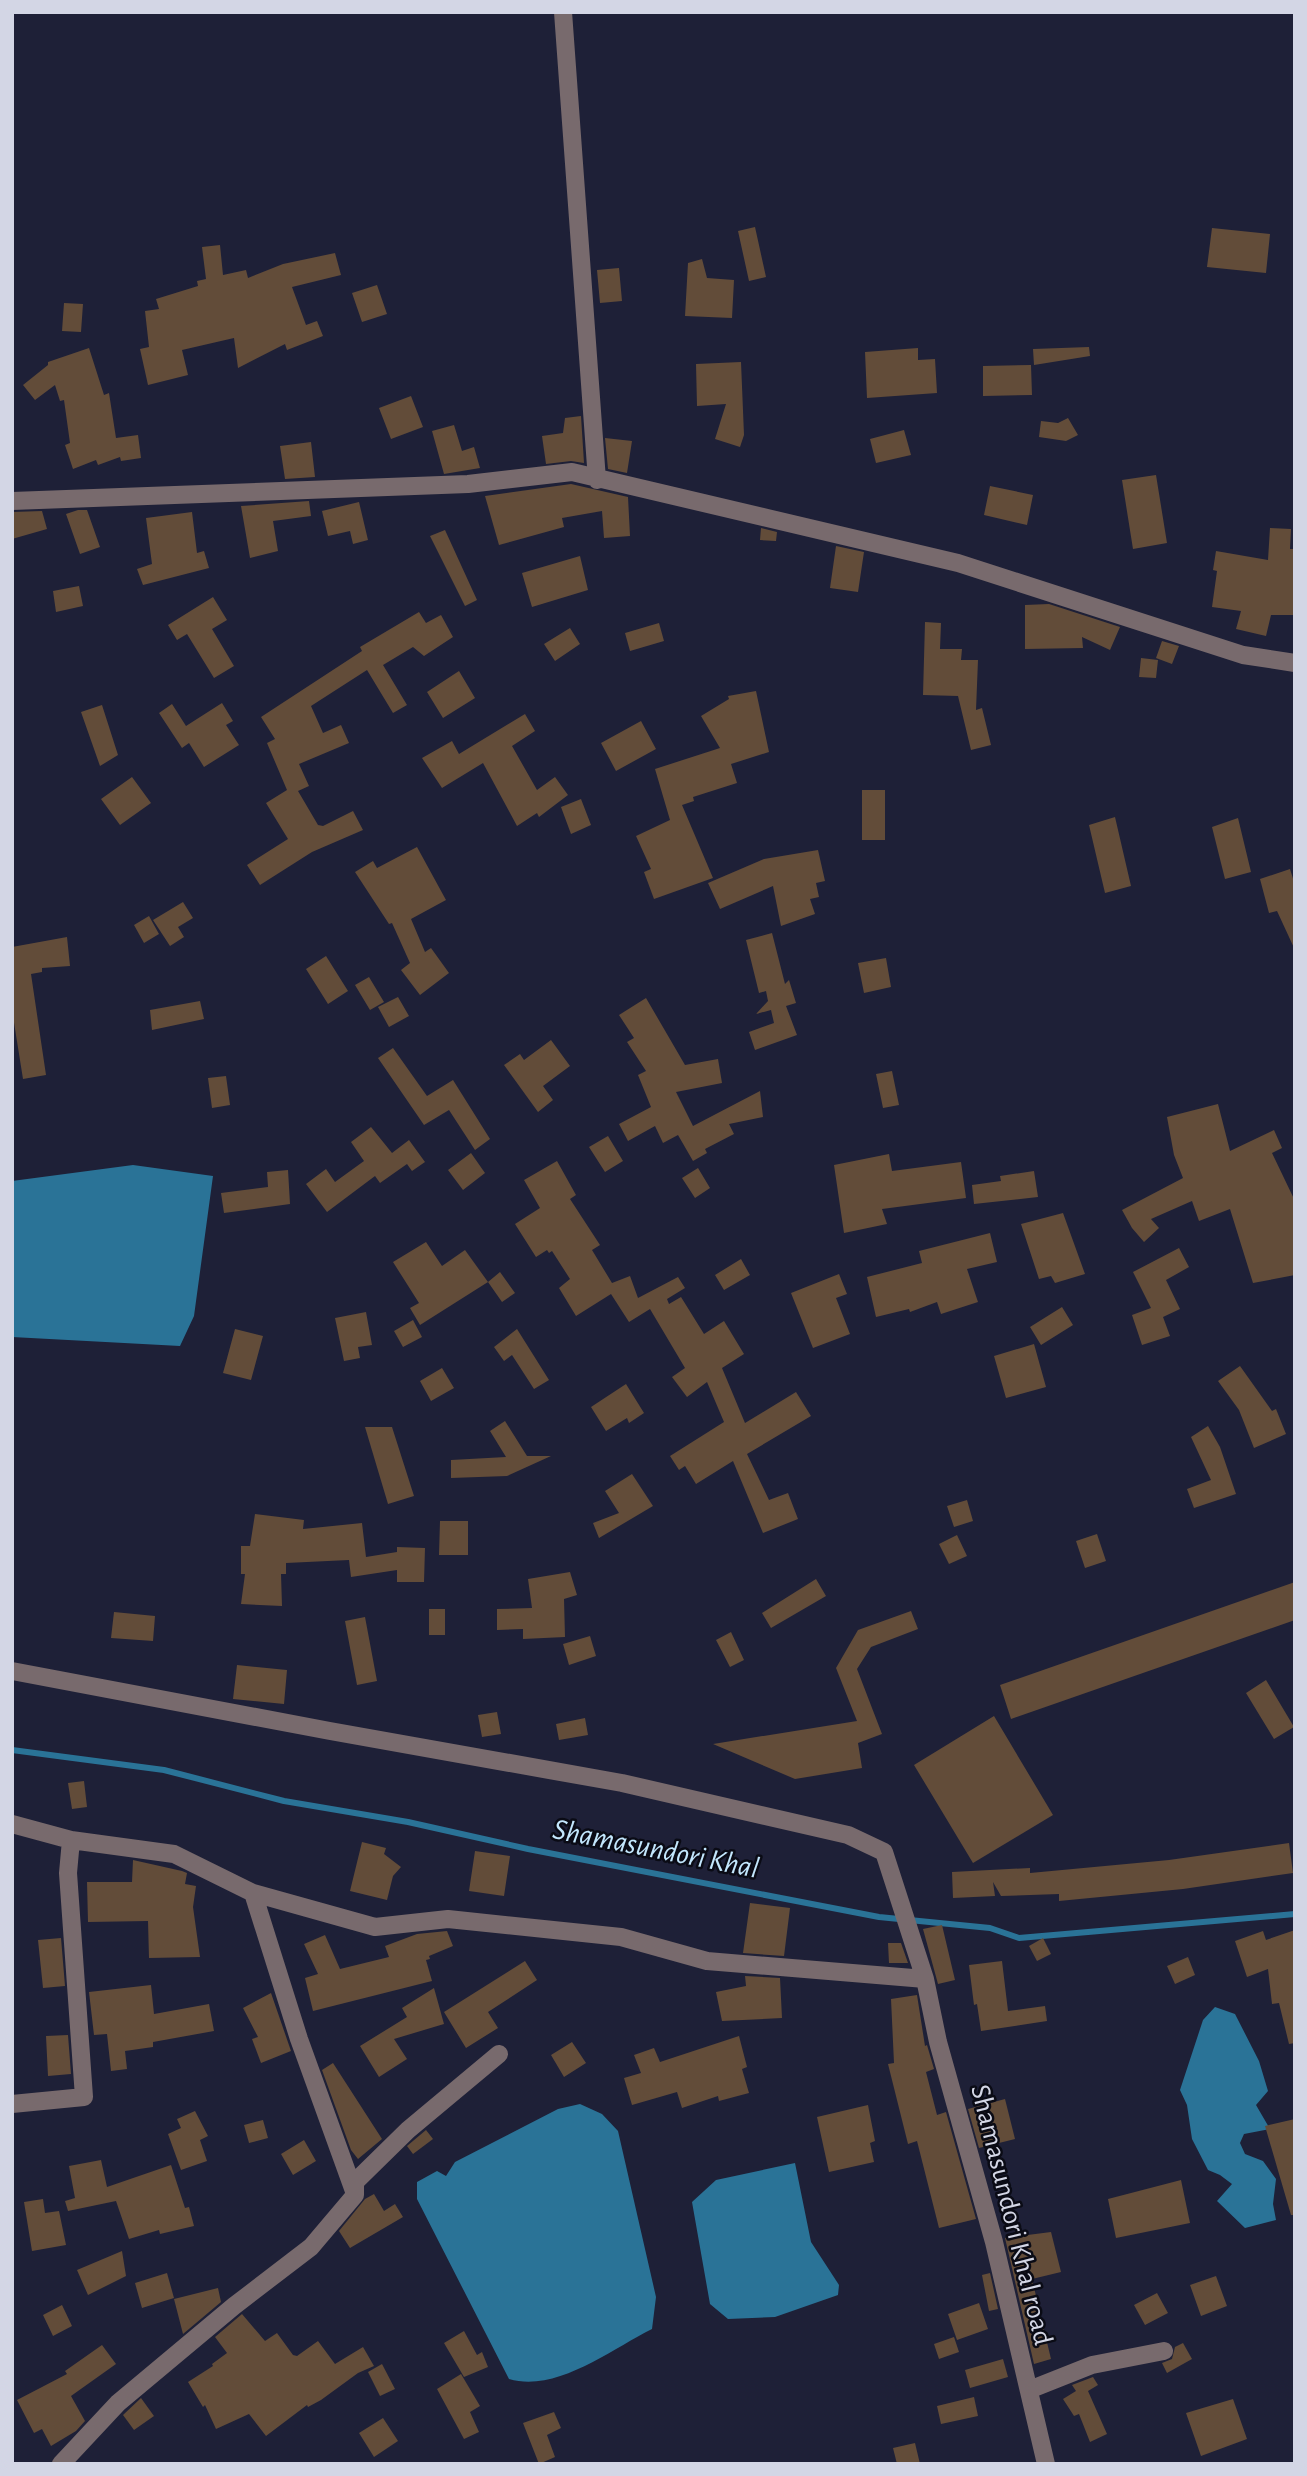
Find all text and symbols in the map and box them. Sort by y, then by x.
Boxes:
water label: Shamasundori Khal [550,1814,762,1884]
street label: Shamasundori Khal road [965,2082,1057,2348]

